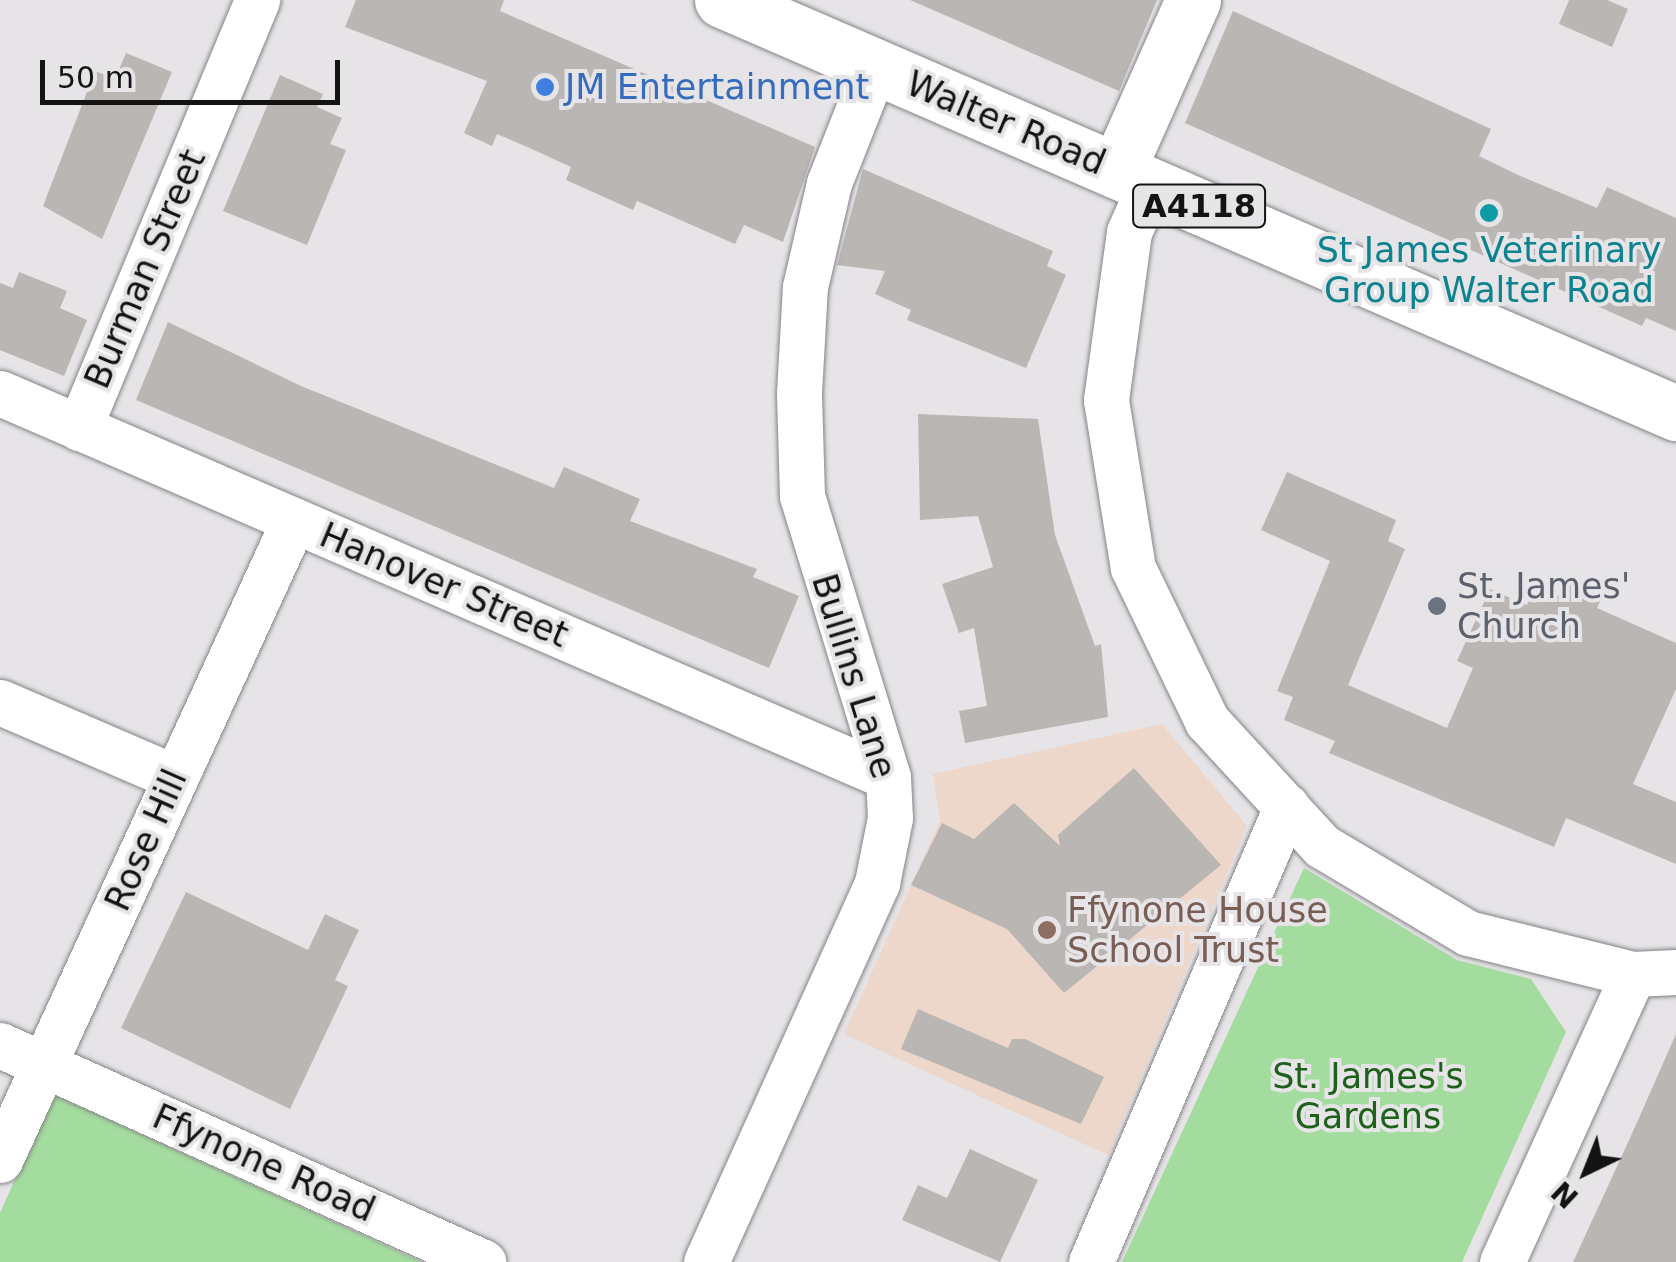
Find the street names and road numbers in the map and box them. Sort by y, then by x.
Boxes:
street label: Walter Road [900,62,1112,184]
street label: Burman Street [76,143,214,395]
road number: A4118 [1132,179,1266,233]
street label: Hanover Street [314,514,574,656]
street label: Bullins Lane [803,569,905,783]
street label: Rose Hill [96,763,196,917]
street label: Ffynone Road [146,1095,382,1231]

